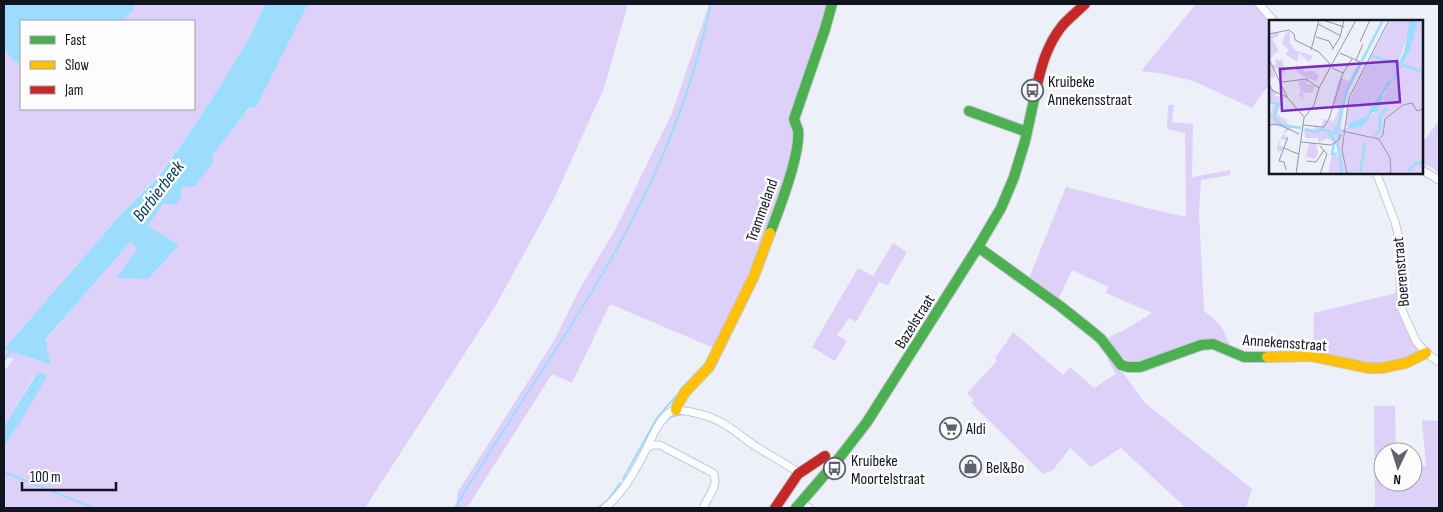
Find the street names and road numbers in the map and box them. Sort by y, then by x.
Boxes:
street label: Trammeland [742,177,783,245]
street label: Boerenstraat [1389,236,1414,308]
street label: Bazelstraat [891,291,939,352]
street label: Annekensstraat [1241,331,1328,356]

